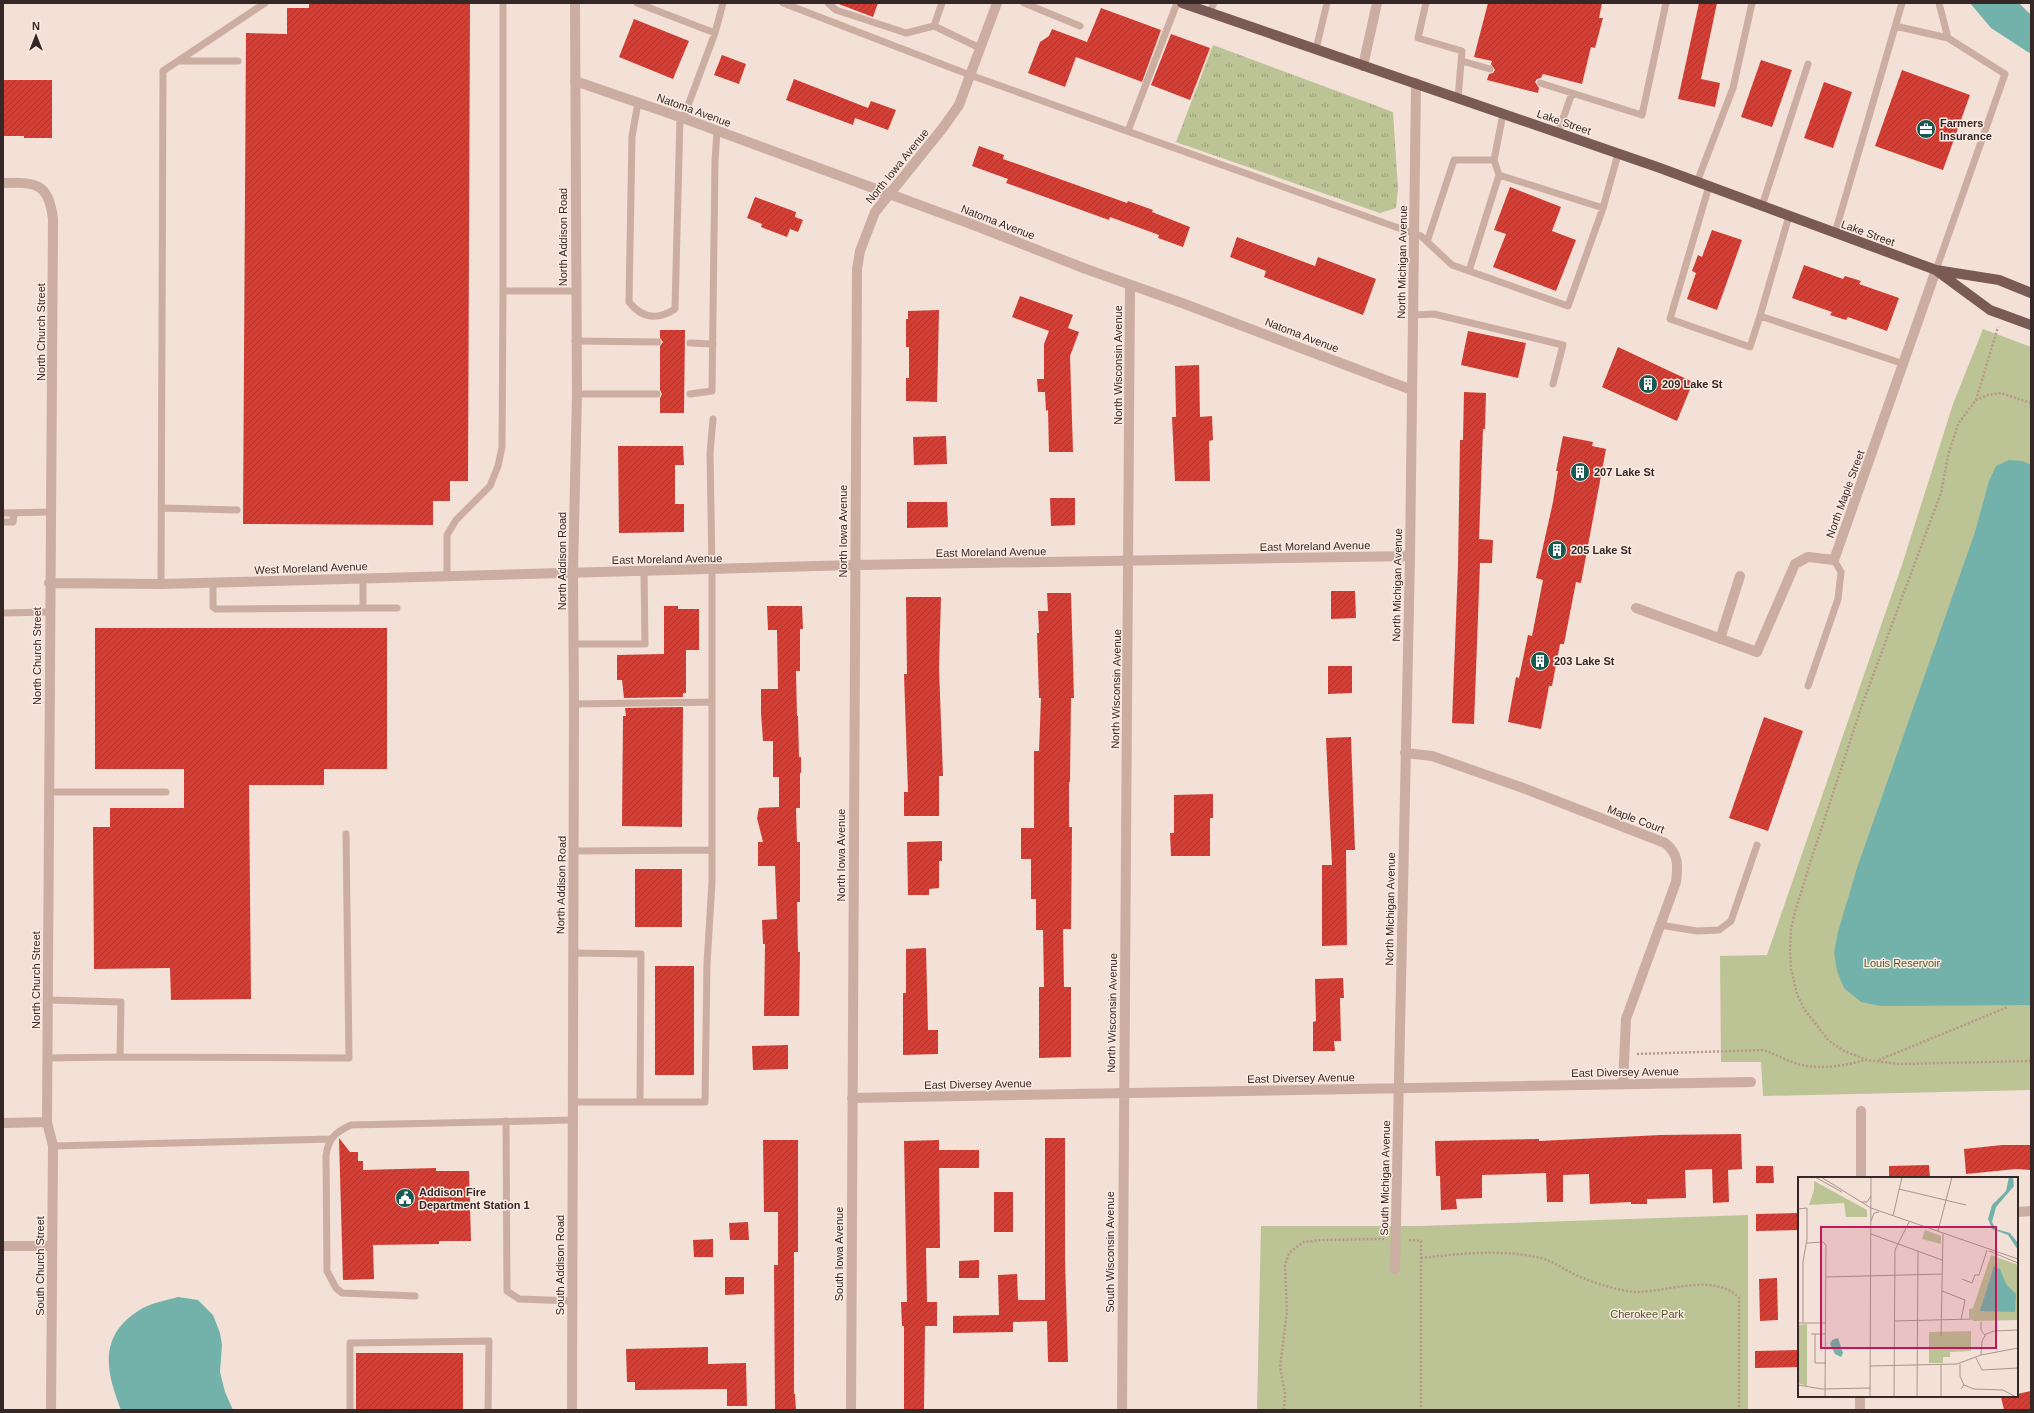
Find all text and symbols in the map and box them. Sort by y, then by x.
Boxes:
north arrow [16,16,56,56]
text: N [32,20,40,32]
street label: Natoma Avenue [655,91,733,129]
street label: Lake Street [1535,107,1593,137]
place label: Farmers Insurance [1940,117,1992,142]
office icon: Farmers Insurance [1915,118,1937,140]
street label: North Iowa Avenue [863,126,931,206]
street label: North Addison Road [557,188,569,286]
street label: Natoma Avenue [959,202,1037,242]
street label: North Michigan Avenue [1395,205,1409,319]
street label: Lake Street [1840,218,1896,248]
street label: North Church Street [35,283,47,381]
street label: North Wisconsin Avenue [1112,305,1124,425]
street label: Natoma Avenue [1263,315,1341,355]
building icon: 209 Lake St [1637,373,1659,395]
place label: 209 Lake St [1662,378,1723,390]
street label: North Maple Street [1824,449,1866,539]
building icon: 207 Lake St [1569,461,1591,483]
place label: 207 Lake St [1594,466,1655,478]
street label: North Iowa Avenue [837,485,849,577]
street label: North Addison Road [556,512,568,610]
street label: North Michigan Avenue [1390,528,1404,642]
street label: East Moreland Avenue [1260,539,1370,553]
building icon: 205 Lake St [1546,539,1568,561]
place label: 205 Lake St [1571,544,1632,556]
street label: East Moreland Avenue [936,545,1046,559]
street label: East Moreland Avenue [612,552,722,566]
street label: West Moreland Avenue [254,560,368,576]
street label: North Church Street [31,607,43,705]
street label: North Wisconsin Avenue [1109,629,1123,749]
building icon: 203 Lake St [1529,650,1551,672]
place label: 203 Lake St [1554,655,1615,667]
street label: Maple Court [1606,803,1666,835]
street label: North Iowa Avenue [835,809,847,901]
street label: North Addison Road [554,836,568,934]
street label: North Michigan Avenue [1383,852,1397,966]
street label: North Church Street [30,931,42,1029]
street label: North Wisconsin Avenue [1105,953,1119,1073]
park label: Louis Reservoir [1864,957,1941,969]
street label: East Diversey Avenue [1571,1065,1679,1079]
street label: East Diversey Avenue [1247,1071,1355,1085]
street label: East Diversey Avenue [924,1077,1032,1091]
street label: South Michigan Avenue [1378,1120,1392,1236]
inset map [1798,1177,2018,1397]
place label: Addison Fire Department Station 1 [419,1186,530,1211]
public building icon: Addison Fire Department Station 1 [394,1187,416,1209]
street label: South Wisconsin Avenue [1104,1191,1116,1313]
street label: South Iowa Avenue [833,1207,845,1301]
street label: South Addison Road [554,1215,566,1315]
street label: South Church Street [34,1216,46,1316]
park label: Cherokee Park [1610,1308,1684,1320]

